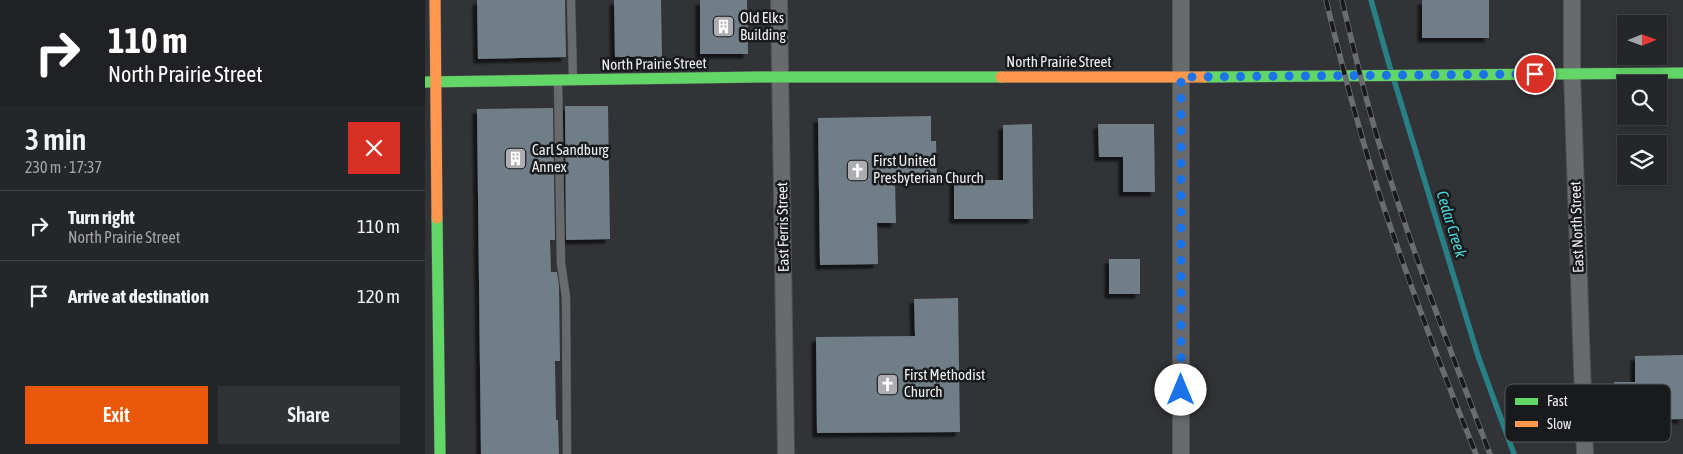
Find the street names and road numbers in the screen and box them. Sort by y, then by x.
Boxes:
street label: North Prairie Street [1006,53,1112,70]
street label: North Prairie Street [601,54,707,73]
street label: East North Street [1566,181,1587,273]
street label: East Ferris Street [773,182,792,272]

